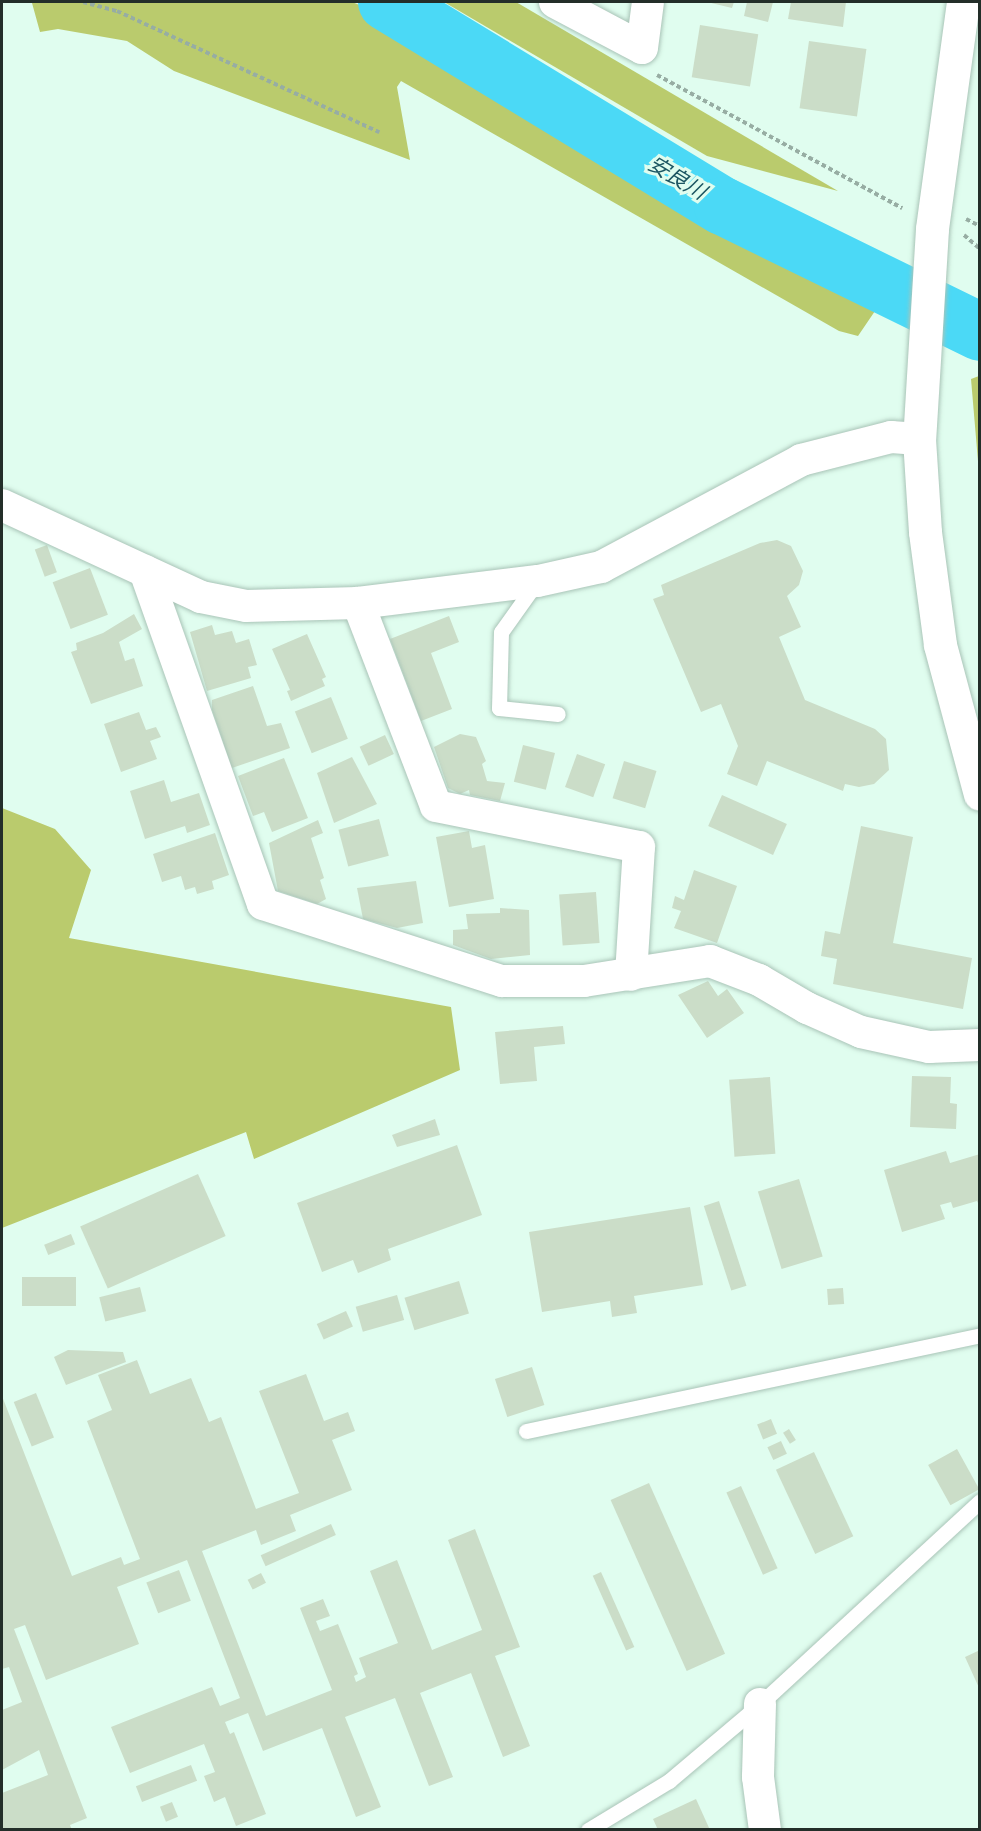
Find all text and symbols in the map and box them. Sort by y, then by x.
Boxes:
water label: 安良川 [644,151,710,205]

